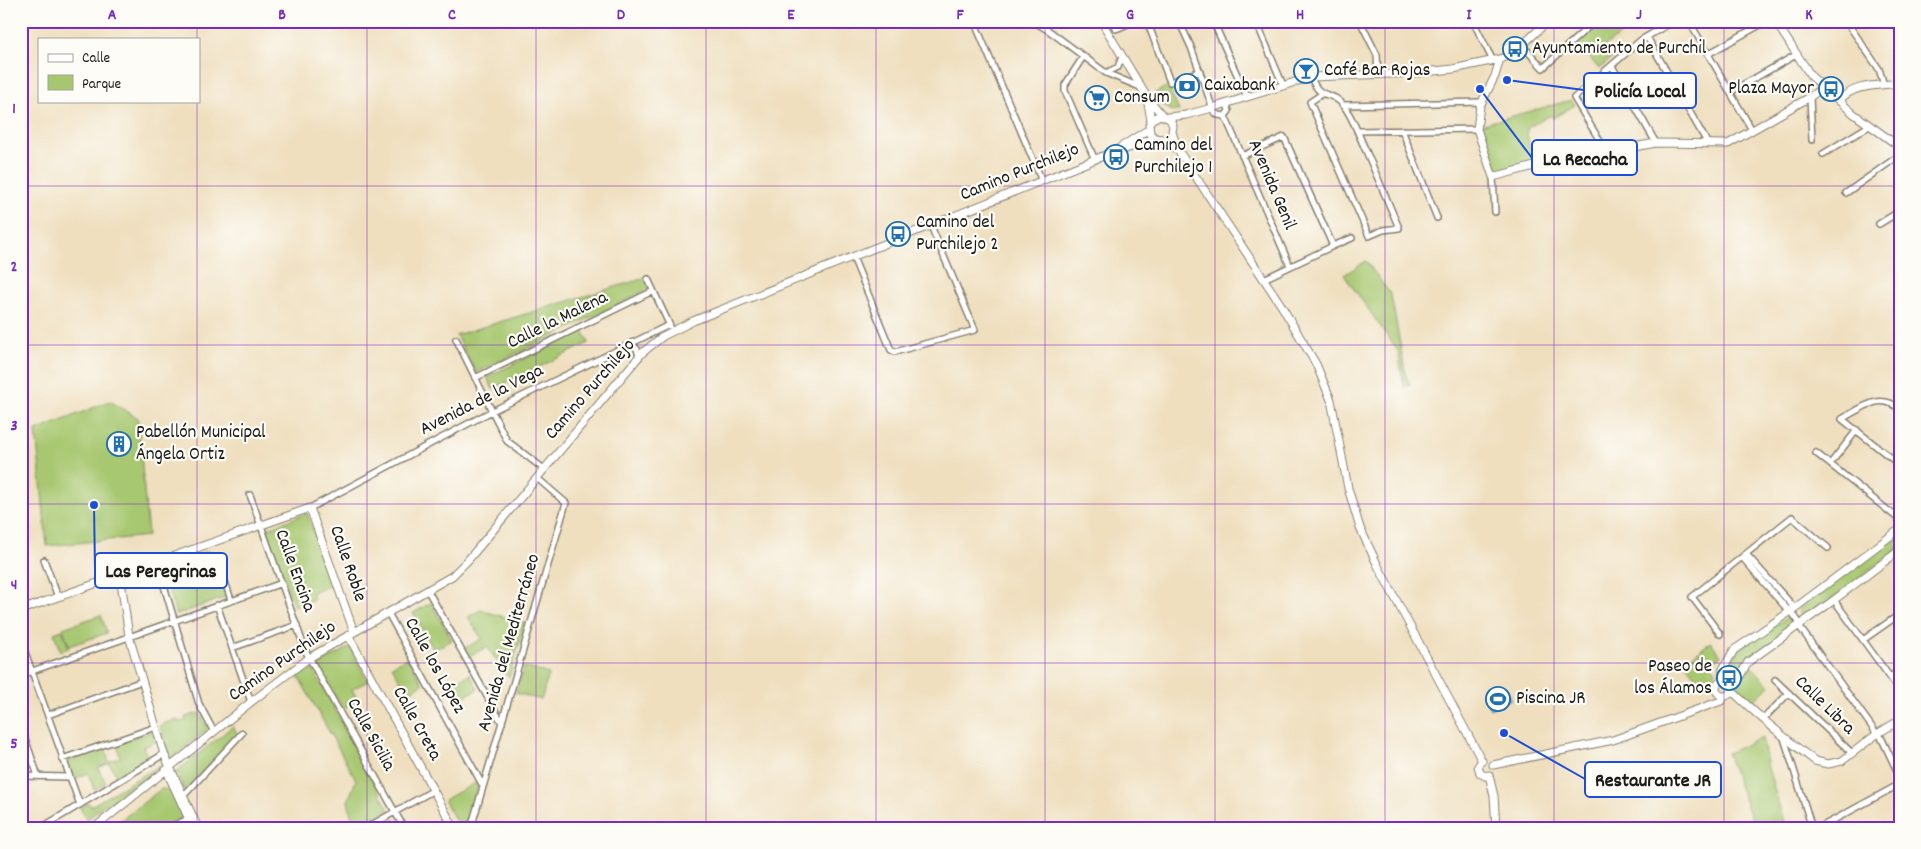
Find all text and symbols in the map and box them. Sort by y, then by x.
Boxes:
text: A [108,4,117,27]
text: B [278,4,286,27]
text: C [448,4,456,27]
text: D [617,4,626,27]
text: E [787,4,795,27]
text: F [956,4,964,27]
text: G [1126,4,1134,27]
text: H [1296,4,1304,27]
text: I [1467,4,1473,27]
text: J [1636,4,1642,27]
text: K [1805,4,1813,27]
bus stop icon: Ayuntamiento de Purchil [1502,36,1528,62]
place label: Ayuntamiento de Purchil [1532,36,1707,63]
legend [38,38,200,102]
text: Calle [82,48,111,70]
bar icon: Café Bar Rojas [1293,58,1319,84]
place label: Café Bar Rojas [1324,58,1430,85]
bank icon: Caixabank [1174,73,1200,99]
place label: Caixabank [1204,73,1276,100]
callout: Policía Local [1584,73,1696,108]
text: Parque [82,74,122,96]
place label: Plaza Mayor [1728,76,1814,103]
bus stop icon: Plaza Mayor [1818,76,1844,102]
text: Policía Local [1594,79,1686,107]
supermarket icon: Consum [1084,85,1110,111]
place label: Consum [1114,85,1170,112]
text: 1 [12,98,16,121]
place label: Camino del Purchilejo 1 [1134,133,1213,182]
street label: Avenida Genil [1240,136,1302,235]
street label: Camino Purchilejo [956,137,1084,209]
callout: La Recacha [1532,140,1637,175]
bus stop icon: Camino del Purchilejo 1 [1103,144,1129,170]
text: La Recacha [1543,147,1628,175]
place label: Camino del Purchilejo 2 [916,210,999,259]
bus stop icon: Camino del Purchilejo 2 [885,221,911,247]
text: 2 [11,256,18,279]
street label: Calle la Malena [503,285,614,357]
street label: Camino Purchilejo [539,333,643,447]
street label: Avenida de la Vega [416,358,549,444]
text: 3 [10,415,18,438]
place label: Pabellón Municipal Ángela Ortiz [136,420,266,469]
building icon: Pabellón Municipal Ángela Ortiz [106,431,132,457]
street label: Calle Roble [321,522,373,606]
street label: Calle Encina [267,526,322,617]
street label: Avenida del Mediterráneo [472,551,548,735]
callout: Las Peregrinas [95,553,227,588]
text: Las Peregrinas [105,559,217,587]
text: 4 [11,574,17,597]
street label: Calle los López [397,613,471,719]
street label: Camino Purchilejo [223,615,343,709]
place label: Paseo de los Álamos [1634,654,1712,703]
bus stop icon: Paseo de los Álamos [1716,665,1742,691]
street label: Calle Libra [1787,670,1861,743]
street label: Calle Creta [385,682,448,767]
sports icon: Piscina JR [1485,686,1511,712]
place label: Piscina JR [1516,686,1585,713]
street label: Calle Sicilia [339,693,402,777]
text: 5 [10,733,18,756]
callout: Restaurante JR [1585,762,1721,797]
text: Restaurante JR [1595,768,1711,796]

